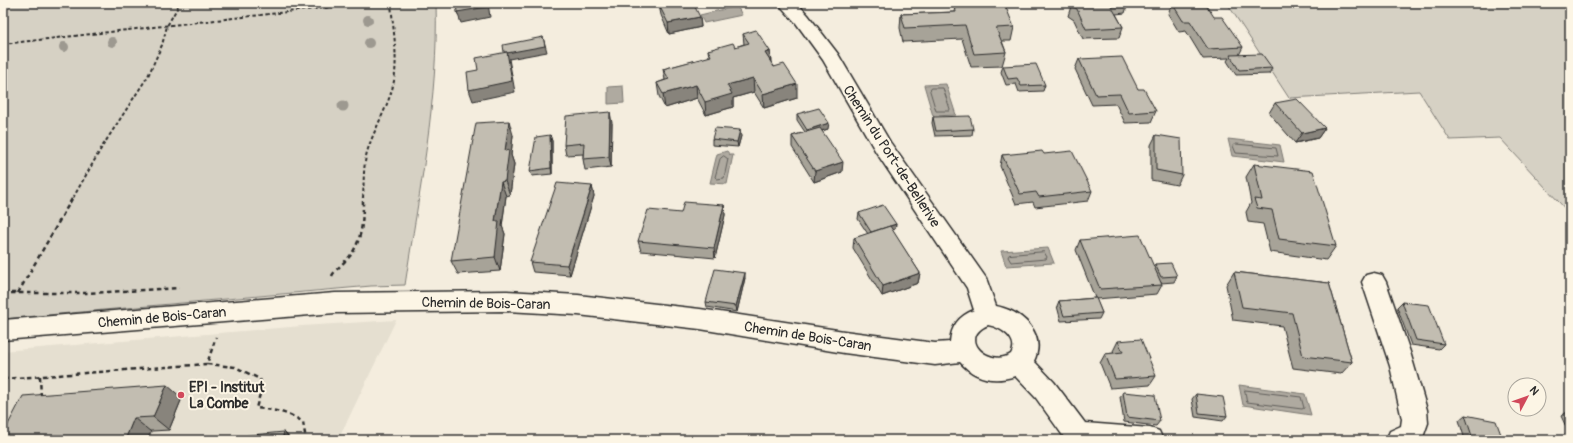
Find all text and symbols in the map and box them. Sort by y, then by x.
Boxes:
street label: Chemin du Port-de-Bellerive [839,82,944,231]
street label: Chemin de Bois-Caran [421,294,551,313]
street label: Chemin de Bois-Caran [97,303,227,332]
street label: Chemin de Bois-Caran [743,318,873,355]
north arrow [1507,377,1547,417]
place label: EPI - Institut La Combe [189,379,265,412]
text: N [1527,384,1542,398]
marker: EPI - Institut La Combe [176,390,186,400]

